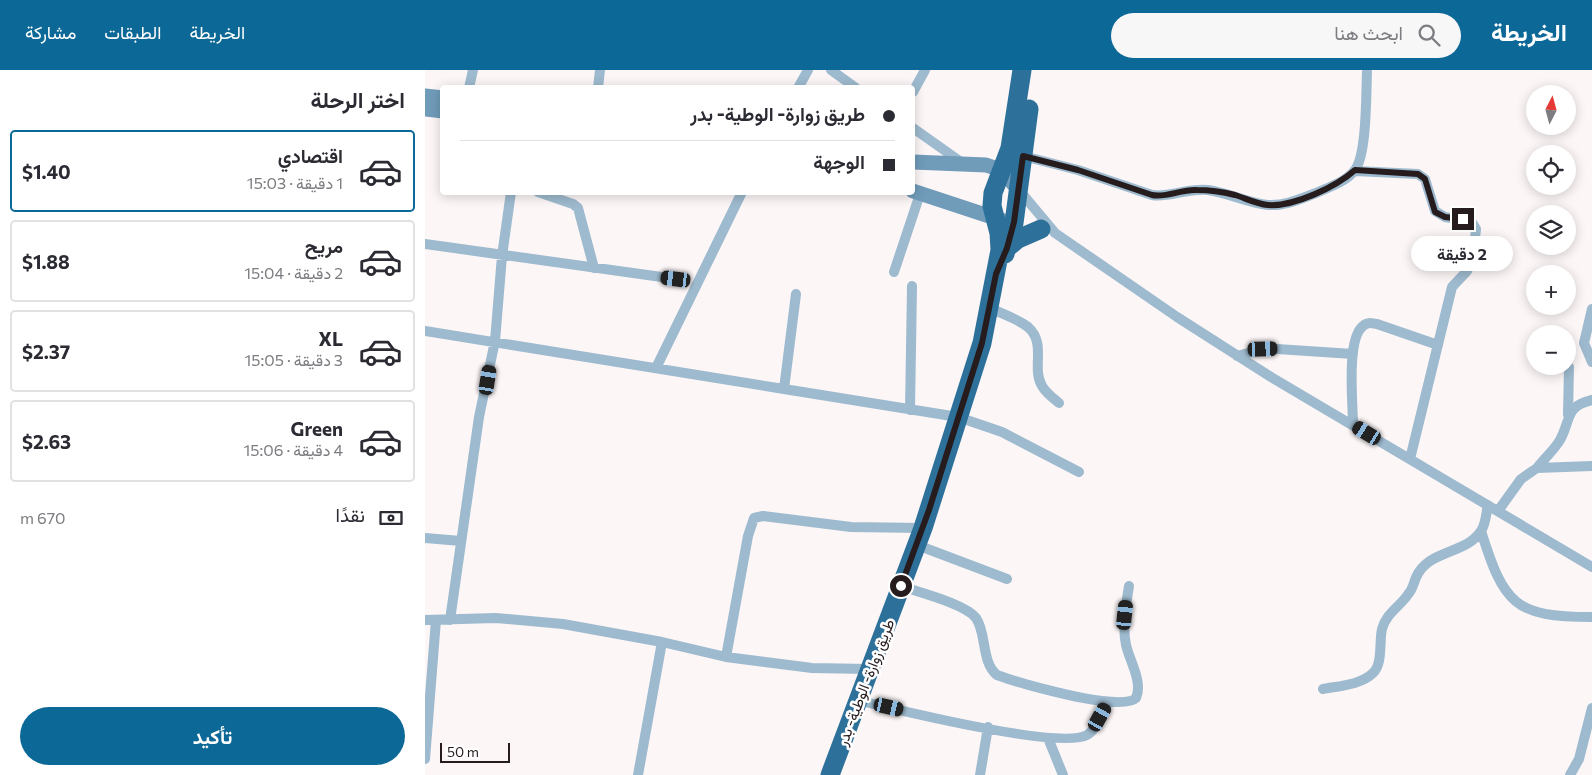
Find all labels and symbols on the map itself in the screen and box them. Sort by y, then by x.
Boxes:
north arrow [1526,85,1576,135]
route end [1452,208,1474,230]
callout: 2 دقيقة [1412,236,1514,272]
car [660,270,691,288]
car [1247,341,1278,357]
car [478,364,497,396]
car [1350,419,1383,447]
route start [890,575,912,597]
car [1115,599,1134,631]
street label: طريق زوارة- الوطية- بدر [832,616,899,749]
car [872,696,905,718]
car [1086,700,1113,734]
scale bar [440,740,510,763]

